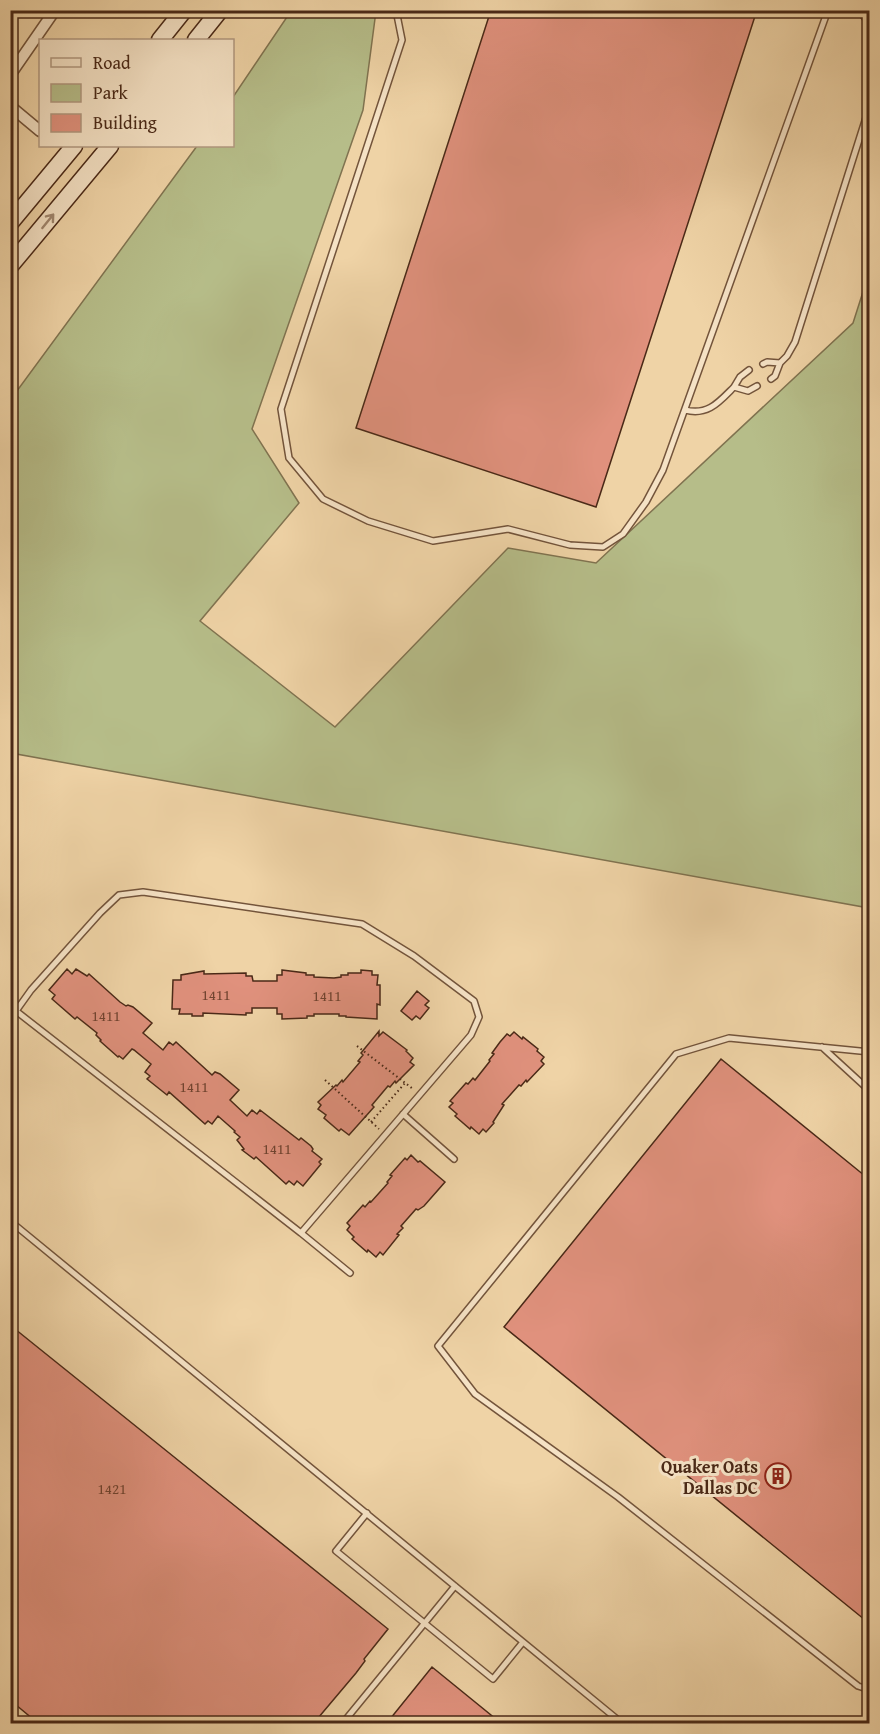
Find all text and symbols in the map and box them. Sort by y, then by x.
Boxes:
legend [39,39,234,147]
text: Road [93,49,131,76]
text: Park [93,79,129,106]
text: Building [93,109,157,136]
one-way arrow [41,213,54,229]
house number: 1411 [202,984,230,1005]
house number: 1411 [313,985,341,1006]
house number: 1411 [92,1005,120,1026]
house number: 1411 [180,1076,208,1097]
house number: 1411 [263,1138,291,1159]
place label: Quaker Oats Dallas DC [661,1453,758,1501]
building icon: Quaker Oats Dallas DC [763,1461,793,1491]
house number: 1421 [98,1478,126,1499]

